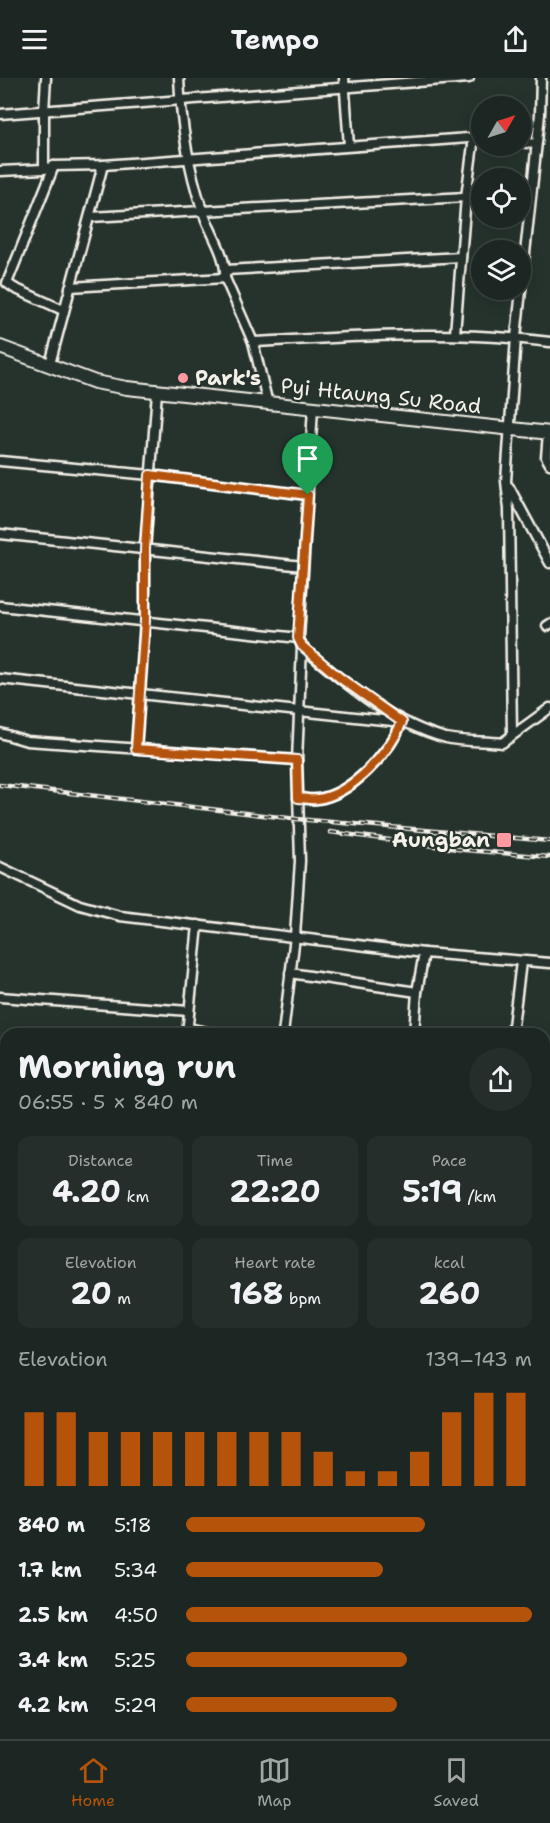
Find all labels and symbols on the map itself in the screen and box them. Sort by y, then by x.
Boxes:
north arrow [471,96,531,156]
place label: Park's [195,364,261,392]
marker: Park's [176,371,190,385]
street label: Pyi Htaung Su Road [279,372,483,420]
pin [282,433,333,495]
place label: Aungban [392,826,490,854]
marker: Aungban [495,831,513,849]

